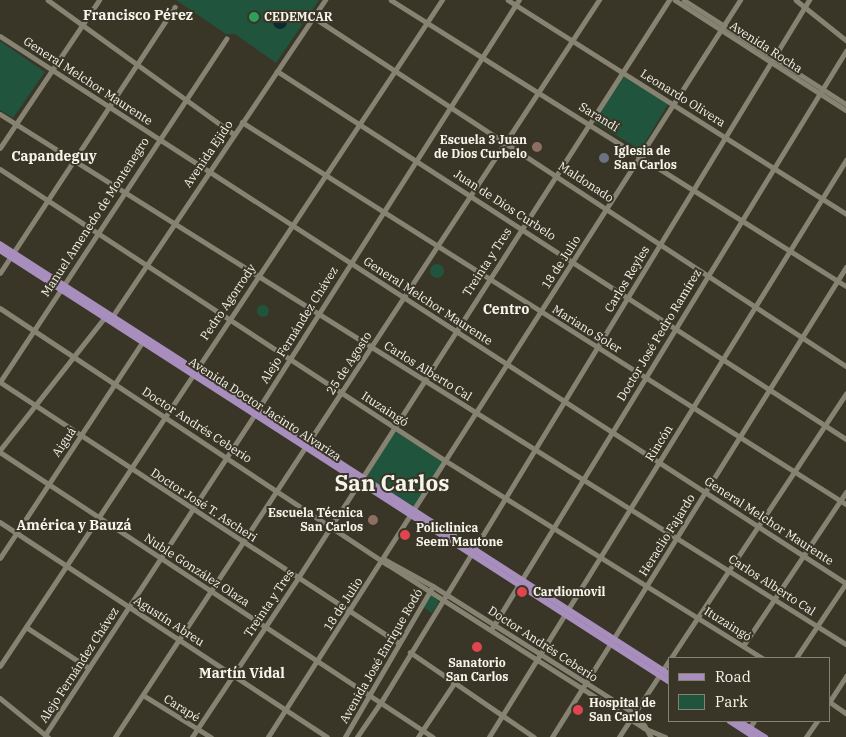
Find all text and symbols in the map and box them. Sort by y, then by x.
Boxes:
district label: Francisco Pérez [83,7,193,23]
place label: CEDEMCAR [264,10,333,24]
marker: CEDEMCAR [248,11,260,23]
street label: Avenida Rocha [727,18,805,76]
street label: General Melchor Maurente [21,34,155,128]
street label: Leonardo Olivera [638,66,728,130]
street label: Sarandí [576,99,622,135]
street label: Avenida Ejido [180,118,236,190]
place label: Escuela 3 Juan de Dios Curbelo [434,133,527,161]
street label: Manuel Amenedo de Montenegro [38,135,152,299]
marker: Escuela 3 Juan de Dios Curbelo [531,141,543,153]
place label: Iglesia de San Carlos [614,144,677,172]
district label: Capandeguy [11,148,97,164]
marker: Iglesia de San Carlos [598,152,610,164]
street label: Maldonado [556,159,616,205]
street label: Juan de Dios Curbelo [451,167,559,243]
street label: Treinta y Tres [459,225,515,299]
street label: 18 de Julio [538,233,584,291]
street label: Carlos Reyles [601,243,653,315]
street label: General Melchor Maurente [361,254,495,348]
street label: Pedro Agorrody [197,261,259,343]
street label: Alejo Fernández Chávez [257,264,341,386]
street label: Doctor José Pedro Ramírez [614,266,704,404]
district label: Centro [483,301,529,317]
street label: Mariano Soler [550,302,624,356]
street label: 25 de Agosto [323,329,375,397]
street label: Carlos Alberto Cal [381,338,475,404]
street label: Avenida Doctor Jacinto Alvariza [186,354,344,464]
street label: Doctor Andrés Ceberio [139,384,255,466]
street label: Ituzaingó [359,388,411,430]
street label: Rincón [642,422,676,464]
street label: Aiguá [49,424,79,460]
street label: Doctor José T. Ascheri [148,465,260,545]
district label: San Carlos [334,470,450,496]
street label: General Melchor Maurente [702,474,836,568]
street label: Heraclio Fajardo [636,491,698,579]
place label: Escuela Técnica San Carlos [268,506,363,534]
marker: Escuela Técnica San Carlos [367,514,379,526]
district label: América y Bauzá [17,517,131,533]
place label: Policlinica Seem Mautone [416,521,503,549]
marker: Policlinica Seem Mautone [398,528,412,542]
street label: Nuble González Olaza [142,531,252,609]
street label: Carlos Alberto Cal [726,551,818,619]
street label: Treinta y Tres [241,566,297,640]
street label: 18 de Julio [320,575,366,633]
marker: Cardiomovil [515,585,529,599]
place label: Cardiomovil [533,585,605,599]
street label: Avenida José Enrique Rodó [337,586,425,726]
street label: Agustín Abreu [131,593,207,649]
street label: Doctor Andrés Ceberio [485,603,601,685]
street label: Alejo Fernández Chávez [36,604,122,726]
street label: Ituzaingó [702,604,754,644]
marker: Sanatorio San Carlos [470,640,484,654]
place label: Sanatorio San Carlos [446,656,508,684]
legend [668,657,831,722]
district label: Martín Vidal [199,665,285,681]
text: Road [715,667,751,686]
street label: Carapé [161,691,203,725]
text: Park [715,692,748,711]
place label: Hospital de San Carlos [589,696,656,724]
marker: Hospital de San Carlos [571,703,585,717]

